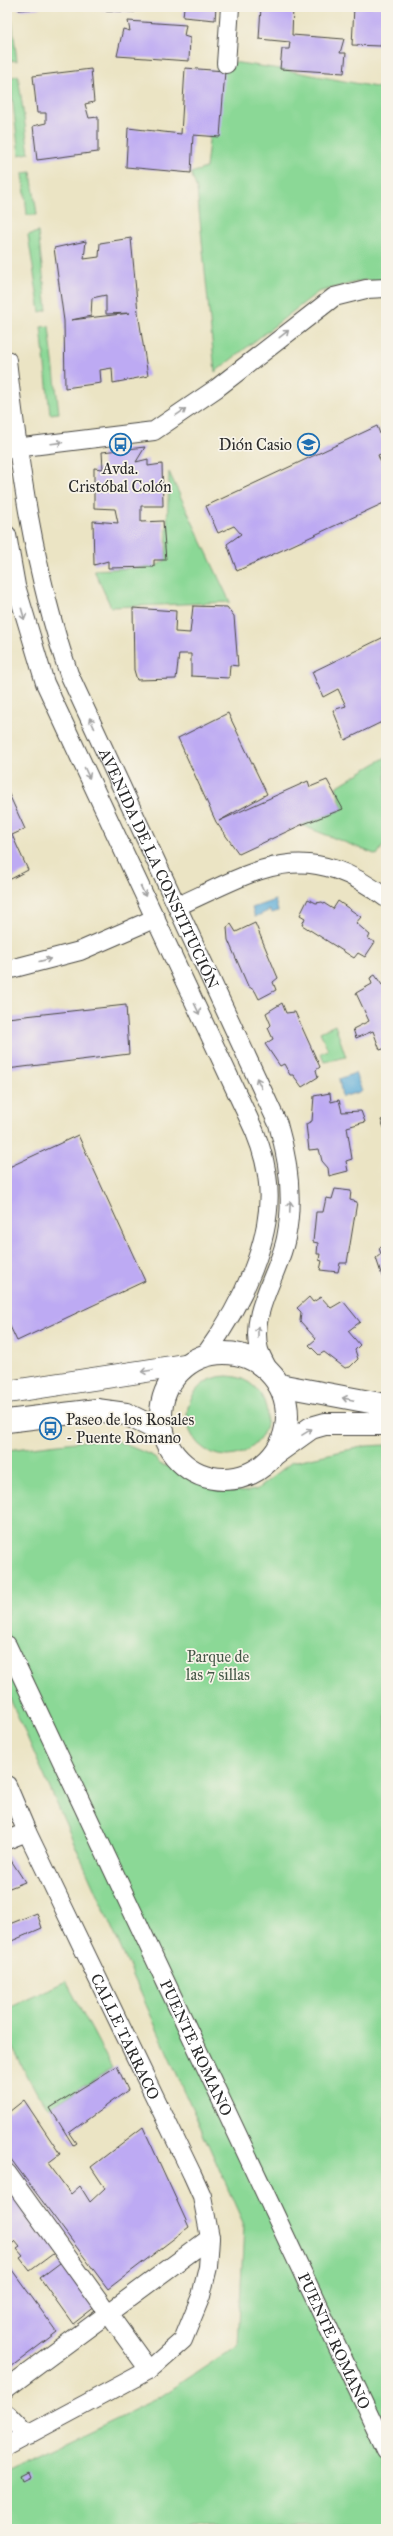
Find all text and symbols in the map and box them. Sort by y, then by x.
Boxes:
one-way arrow [279,330,290,338]
one-way arrow [175,408,186,416]
bus stop icon: Avda. Cristóbal Colón [107,431,133,457]
school or university icon: Dión Casio [295,431,321,457]
place label: Dión Casio [219,435,292,454]
one-way arrow [50,439,63,447]
place label: Avda. Cristóbal Colón [68,459,172,496]
one-way arrow [20,607,28,620]
one-way arrow [88,718,95,730]
street label: AVENIDA DE LA CONSTITUCIÓN [95,744,223,992]
one-way arrow [84,767,91,779]
one-way arrow [140,884,147,896]
one-way arrow [38,956,51,963]
one-way arrow [194,1002,201,1014]
one-way arrow [255,1077,262,1089]
one-way arrow [286,1201,293,1214]
one-way arrow [254,1326,262,1339]
one-way arrow [140,1367,153,1375]
one-way arrow [342,1395,355,1403]
place label: Paseo de los Rosales - Puente Romano [66,1410,194,1447]
bus stop icon: Paseo de los Rosales - Puente Romano [38,1415,64,1441]
one-way arrow [301,1427,313,1435]
park label: Parque de las 7 sillas [186,1647,250,1684]
street label: CALLE TARRACO [87,1970,164,2103]
street label: PUENTE ROMANO [156,1976,237,2119]
street label: PUENTE ROMANO [294,2269,375,2412]

